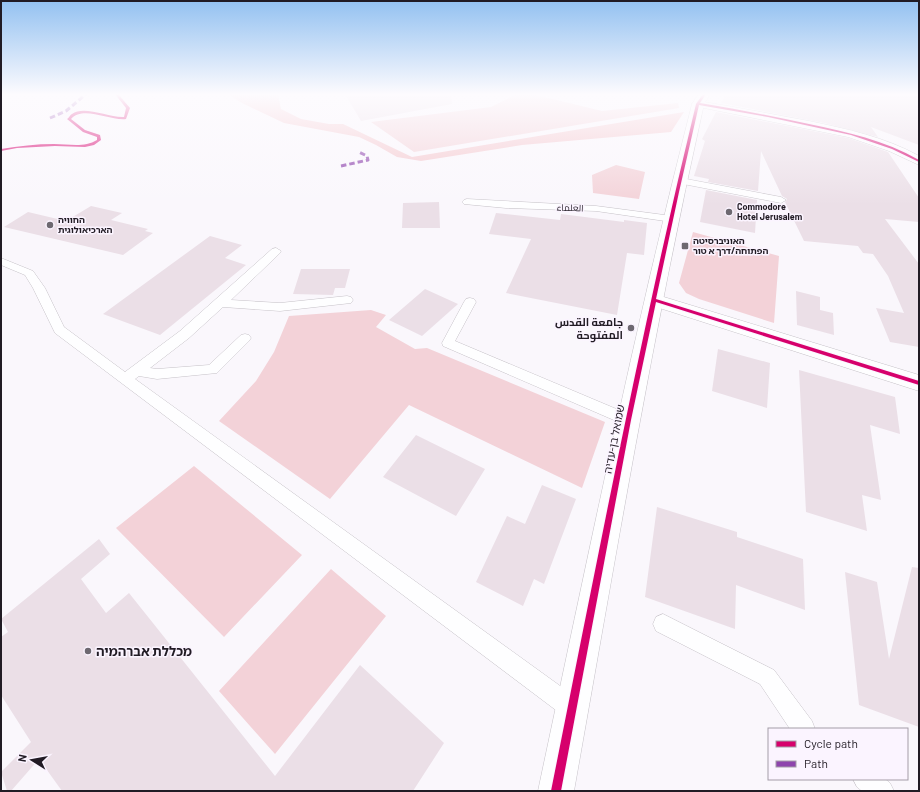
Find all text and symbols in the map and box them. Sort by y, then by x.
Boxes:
place label: Commodore Hotel Jerusalem [737,201,803,222]
street label: العلماء [556,202,584,213]
marker: Commodore Hotel Jerusalem [724,207,734,217]
place label: החוויה הארכיאולוגית [58,214,113,235]
marker: החוויה הארכיאולוגית [45,220,55,230]
place label: האוניברסיטה הפתוחה/דרך א טור [693,235,768,256]
marker: האוניברסיטה הפתוחה/דרך א טור [680,241,690,251]
place label: جامعة القدس المفتوحة [555,315,623,343]
marker: جامعة القدس المفتوحة [626,323,636,333]
street label: שמואל בן-עדיה [600,403,627,475]
place label: מכללת אברהמיה [96,643,192,659]
marker: מכללת אברהמיה [83,646,93,656]
legend [768,728,908,780]
text: Cycle path [804,736,858,750]
north arrow [12,740,52,780]
text: N [15,753,29,763]
text: Path [804,756,828,770]

